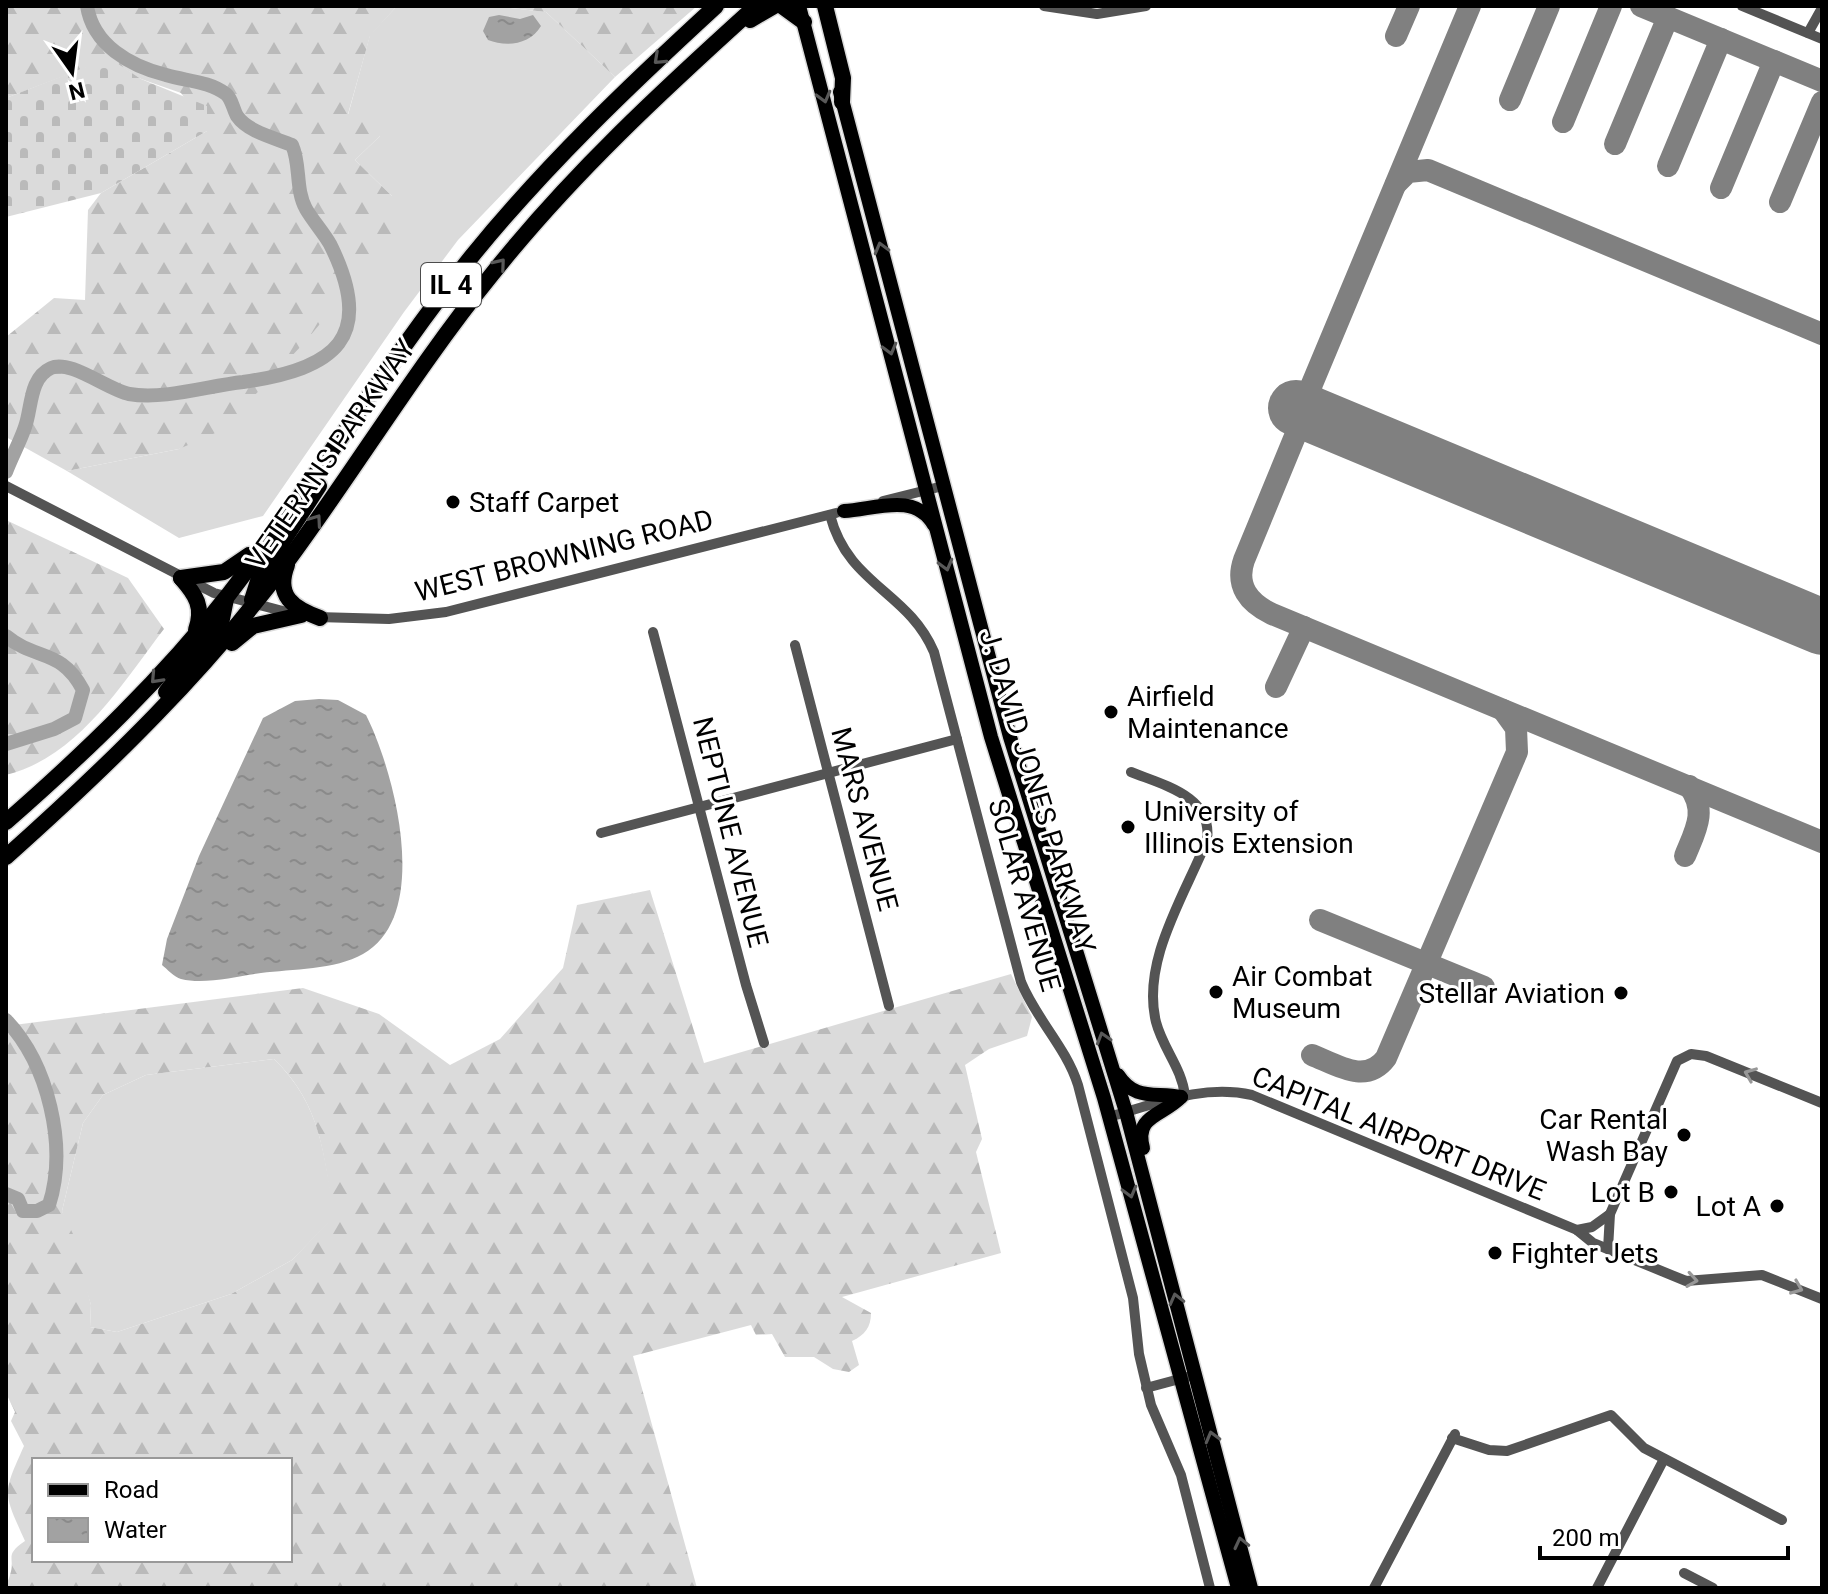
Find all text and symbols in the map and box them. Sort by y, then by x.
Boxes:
north arrow [32,32,112,112]
one-way arrow [654,49,668,64]
text: N [66,77,87,105]
one-way arrow [814,90,831,104]
one-way arrow [873,242,890,255]
one-way arrow [490,258,505,273]
road number: IL 4 [421,263,481,307]
street label: VETERANS PARKWAY [239,333,422,575]
one-way arrow [880,341,897,355]
place label: Staff Carpet [469,486,619,519]
marker: Staff Carpet [444,493,462,511]
street label: WEST BROWNING ROAD [412,502,716,608]
one-way arrow [306,515,321,529]
one-way arrow [936,558,953,572]
street label: J. DAVID JONES PARKWAY [973,625,1103,957]
one-way arrow [151,669,166,683]
place label: Airfield Maintenance [1127,680,1289,745]
marker: Airfield Maintenance [1102,703,1120,721]
street label: NEPTUNE AVENUE [686,714,775,951]
street label: MARS AVENUE [824,724,905,915]
street label: SOLAR AVENUE [981,795,1068,995]
place label: University of Illinois Extension [1144,795,1354,860]
marker: University of Illinois Extension [1119,818,1137,836]
place label: Air Combat Museum [1232,960,1372,1025]
place label: Stellar Aviation [1419,977,1605,1010]
marker: Air Combat Museum [1207,983,1225,1001]
marker: Stellar Aviation [1612,984,1630,1002]
one-way arrow [1096,1031,1112,1045]
street label: CAPITAL AIRPORT DRIVE [1247,1059,1550,1208]
one-way arrow [1744,1067,1758,1083]
place label: Car Rental Wash Bay [1539,1103,1668,1168]
marker: Car Rental Wash Bay [1675,1126,1693,1144]
place label: Lot B [1590,1176,1655,1209]
marker: Lot B [1662,1183,1680,1201]
one-way arrow [1121,1185,1138,1199]
place label: Lot A [1696,1190,1761,1223]
marker: Lot A [1768,1197,1786,1215]
place label: Fighter Jets [1511,1237,1659,1270]
marker: Fighter Jets [1486,1244,1504,1262]
one-way arrow [1685,1271,1699,1288]
one-way arrow [1789,1279,1803,1295]
one-way arrow [1169,1293,1186,1307]
one-way arrow [1205,1431,1222,1445]
legend [32,1458,292,1562]
text: Road [104,1476,159,1504]
scale bar [1540,1510,1788,1560]
text: Water [104,1516,167,1544]
text: 200 m [1552,1524,1619,1552]
one-way arrow [1233,1537,1250,1551]

